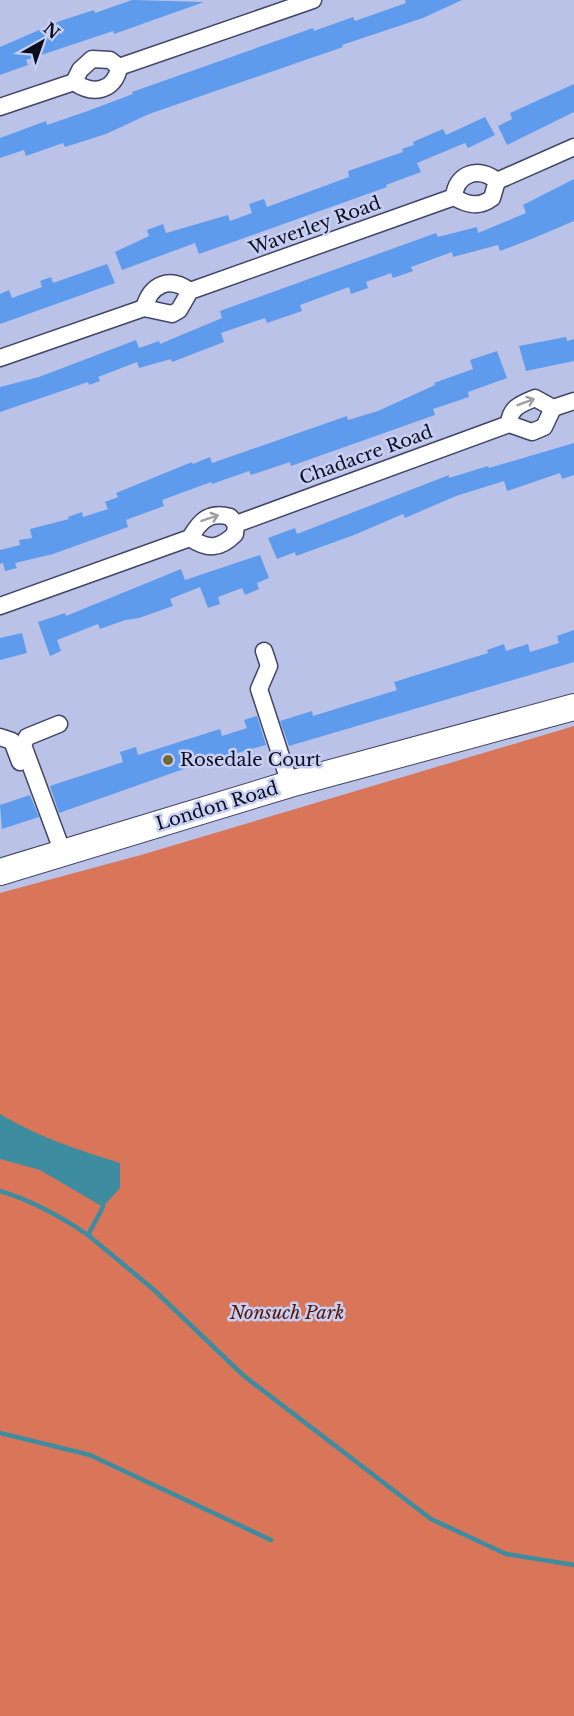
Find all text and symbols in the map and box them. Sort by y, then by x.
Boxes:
north arrow [12,12,72,72]
text: N [39,18,64,43]
street label: Waverley Road [245,192,384,260]
one-way arrow [516,396,534,407]
street label: Chadacre Road [296,421,436,489]
one-way arrow [201,512,220,523]
place label: Rosedale Court [180,749,322,771]
marker: Rosedale Court [161,753,175,767]
street label: London Road [153,777,281,835]
park label: Nonsuch Park [229,1302,344,1324]

